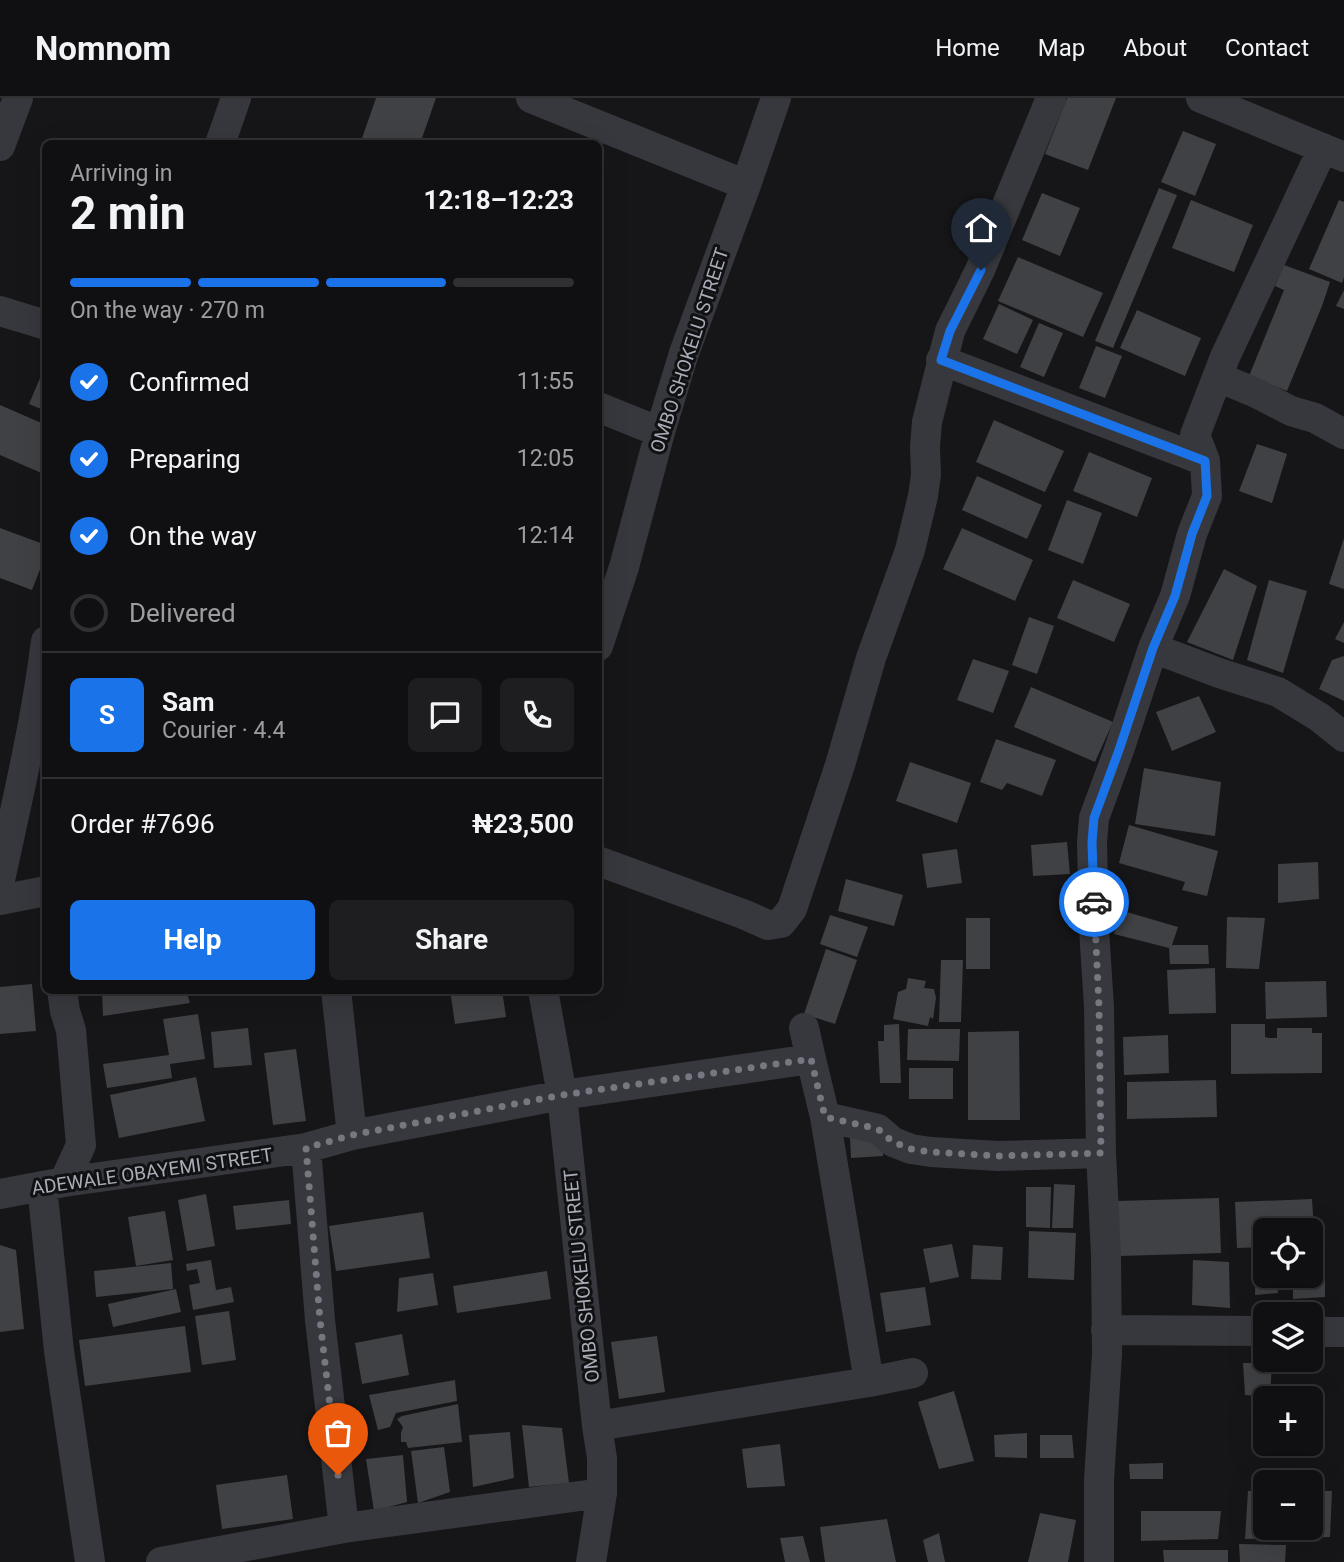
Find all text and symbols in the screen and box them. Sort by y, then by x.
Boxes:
text: Nomnom [35,29,171,68]
text: Home [935,34,1000,62]
text: Map [1038,34,1085,62]
text: About [1123,34,1187,62]
text: Contact [1225,34,1309,62]
text: Arriving in [70,160,173,187]
text: 12:18–12:23 [424,185,574,215]
text: 2 min [70,186,186,240]
pin [951,198,1011,270]
icon: home [962,209,1000,247]
street label: OMBO SHOKELU STREET [645,245,733,456]
text: On the way · 270 m [70,297,265,324]
icon: check [70,363,108,401]
text: Confirmed [129,367,250,397]
text: 11:55 [517,368,574,395]
icon: check [70,440,108,478]
text: Preparing [129,444,241,474]
text: 12:05 [517,445,574,472]
icon: check [70,517,108,555]
text: On the way [129,521,257,551]
text: 12:14 [517,522,574,549]
text: Delivered [129,598,236,628]
button: chat [408,678,482,752]
button: phone [500,678,574,752]
text: Sam [162,687,214,717]
text: S [99,700,115,730]
text: Courier · 4.4 [162,717,285,744]
text: Order #7696 [70,809,215,839]
text: ₦23,500 [472,809,574,839]
courier [1059,867,1129,937]
icon: car [1075,883,1113,921]
button: Help [70,900,315,980]
button: Share [329,900,574,980]
street label: ADEWALE OBAYEMI STREET [30,1143,274,1200]
street label: OMBO SHOKELU STREET [559,1168,604,1384]
map controls [1253,1218,1323,1540]
button: locate [1253,1218,1323,1288]
button: layers [1253,1302,1323,1372]
button: + [1253,1386,1323,1456]
pin [308,1403,368,1475]
icon: bag [319,1414,357,1452]
button: − [1253,1470,1323,1540]

